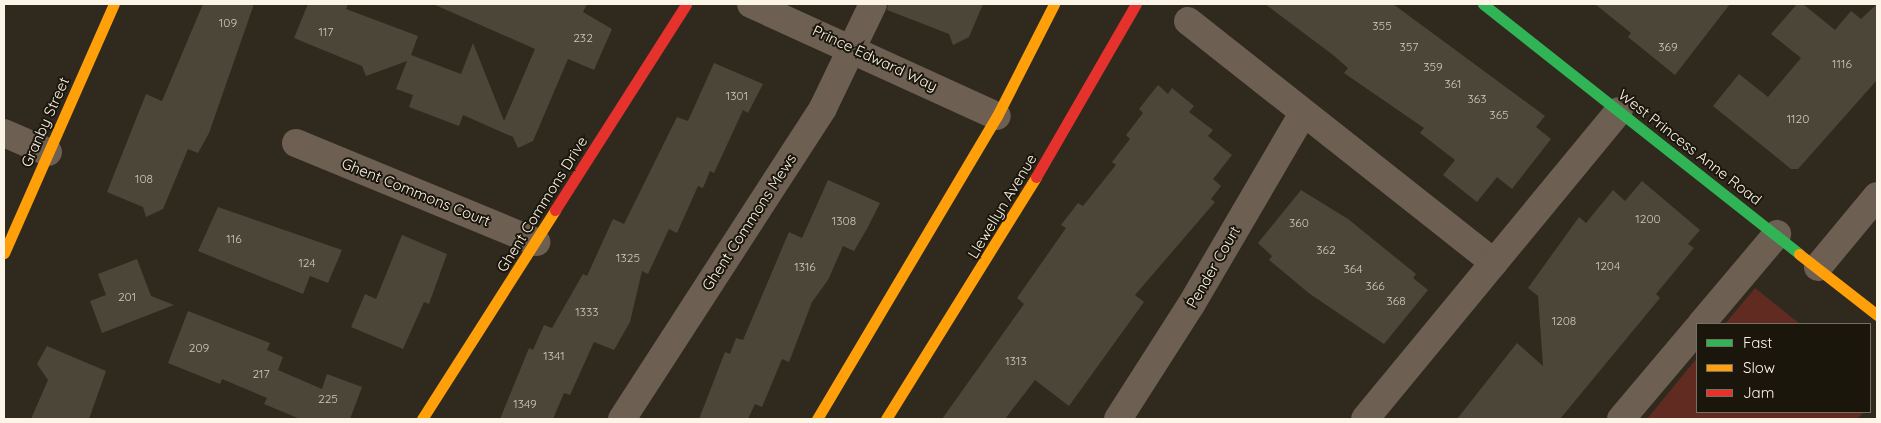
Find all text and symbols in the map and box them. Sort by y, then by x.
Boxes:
house number: 109 [219,16,237,30]
house number: 355 [1372,19,1392,33]
street label: Prince Edward Way [810,21,940,95]
house number: 117 [318,25,334,39]
house number: 232 [573,31,593,45]
house number: 357 [1400,40,1418,54]
house number: 369 [1658,40,1678,54]
house number: 1116 [1832,57,1852,71]
house number: 359 [1423,60,1443,74]
street label: Granby Street [17,74,73,170]
house number: 361 [1444,77,1462,91]
street label: West Princess Anne Road [1615,85,1765,209]
house number: 1301 [726,89,748,103]
house number: 363 [1467,92,1487,106]
house number: 365 [1489,108,1509,122]
house number: 1120 [1787,112,1809,126]
street label: Ghent Commons Drive [493,133,591,275]
street label: Ghent Commons Mews [698,150,800,294]
street label: Llewellyn Avenue [964,150,1040,262]
street label: Ghent Commons Court [339,154,493,230]
house number: 108 [135,172,153,186]
house number: 1200 [1635,212,1661,226]
house number: 1308 [832,214,856,228]
house number: 360 [1289,216,1309,230]
street label: Pender Court [1182,223,1244,311]
house number: 116 [226,232,242,246]
house number: 362 [1316,243,1336,257]
house number: 1325 [616,251,640,265]
house number: 124 [298,256,316,270]
house number: 1204 [1596,259,1620,273]
house number: 1316 [794,260,816,274]
house number: 364 [1343,262,1363,276]
house number: 366 [1365,279,1385,293]
house number: 201 [118,290,136,304]
house number: 368 [1386,294,1406,308]
house number: 1333 [575,305,599,319]
house number: 1208 [1552,314,1576,328]
legend [1696,323,1871,413]
text: Fast [1743,333,1772,352]
house number: 209 [189,341,209,355]
house number: 1341 [543,349,565,363]
house number: 1313 [1005,354,1027,368]
text: Slow [1743,358,1775,377]
house number: 217 [252,367,270,381]
text: Jam [1743,383,1774,402]
house number: 225 [318,392,338,406]
house number: 1349 [513,397,537,411]

